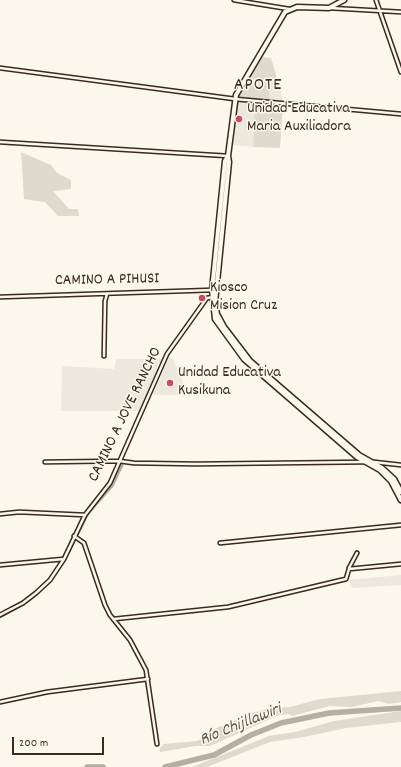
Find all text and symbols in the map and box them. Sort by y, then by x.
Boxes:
district label: APOTE [234,76,282,98]
place label: Unidad Educativa Maria Auxiliadora [247,100,351,138]
marker: Unidad Educativa Maria Auxiliadora [234,114,244,124]
street label: CAMINO A PIHUSI [55,270,159,292]
place label: Kiosco Mision Cruz [210,279,277,317]
marker: Kiosco Mision Cruz [197,293,207,303]
street label: CAMINO A JOVE RANCHO [85,345,167,485]
place label: Unidad Educativa Kusikuna [178,364,281,402]
marker: Unidad Educativa Kusikuna [165,378,175,388]
water label: Río Chijllawiri [197,700,285,752]
scale bar [14,729,106,755]
text: 200 m [19,735,48,752]

